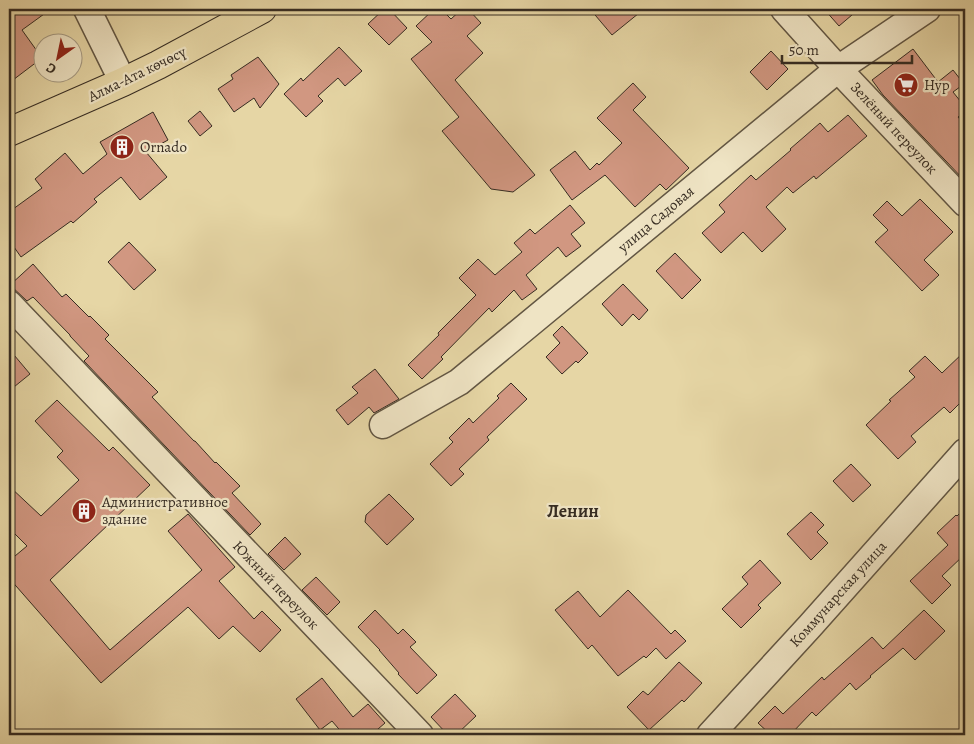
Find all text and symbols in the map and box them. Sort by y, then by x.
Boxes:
north arrow [32,32,82,82]
scale bar [782,32,912,64]
text: 50 m [789,40,819,60]
street label: Алма-Ата көчөсү [84,42,190,107]
text: С [42,58,60,79]
supermarket icon: Нур [893,72,919,98]
place label: Нур [924,75,950,95]
street label: Зелёный переулок [846,78,942,179]
building icon: Ornado [109,134,135,160]
place label: Ornado [140,137,187,157]
street label: улица Садовая [613,181,698,257]
place label: Административное здание [101,492,228,529]
building icon: Административное здание [71,498,97,524]
district label: Ленин [547,499,599,523]
street label: Южный переулок [228,536,324,634]
street label: Коммунарская улица [785,537,891,651]

